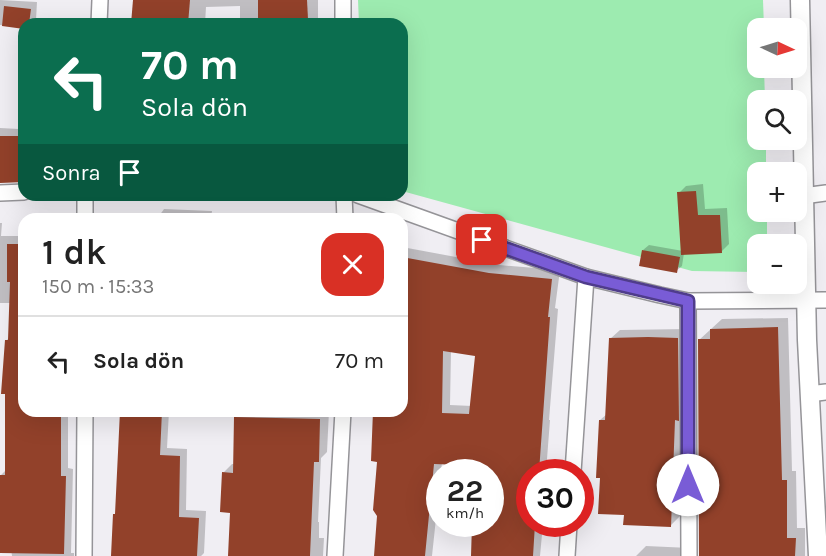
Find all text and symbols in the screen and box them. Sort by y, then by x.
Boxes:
north arrow [747,18,807,78]
map controls [747,18,807,294]
text: 70 m [141,40,239,90]
icon: left [42,42,120,120]
button: search [747,90,807,150]
text: Sola dön [141,91,248,123]
icon: arrive [113,156,146,189]
text: Sonra [42,160,101,186]
button: + [747,162,807,222]
pin [456,214,507,265]
icon: arrive [465,223,498,256]
text: 1 dk [42,231,106,273]
button: close [321,233,384,296]
button: − [747,234,807,294]
text: 150 m · 15:33 [42,275,154,298]
icon: left [42,345,75,378]
text: Sola dön [93,348,184,374]
text: 70 m [335,348,384,374]
position arrow [656,453,720,517]
speed limit sign: 30 [516,459,594,537]
text: 22 [447,473,483,509]
text: km/h [446,504,484,522]

